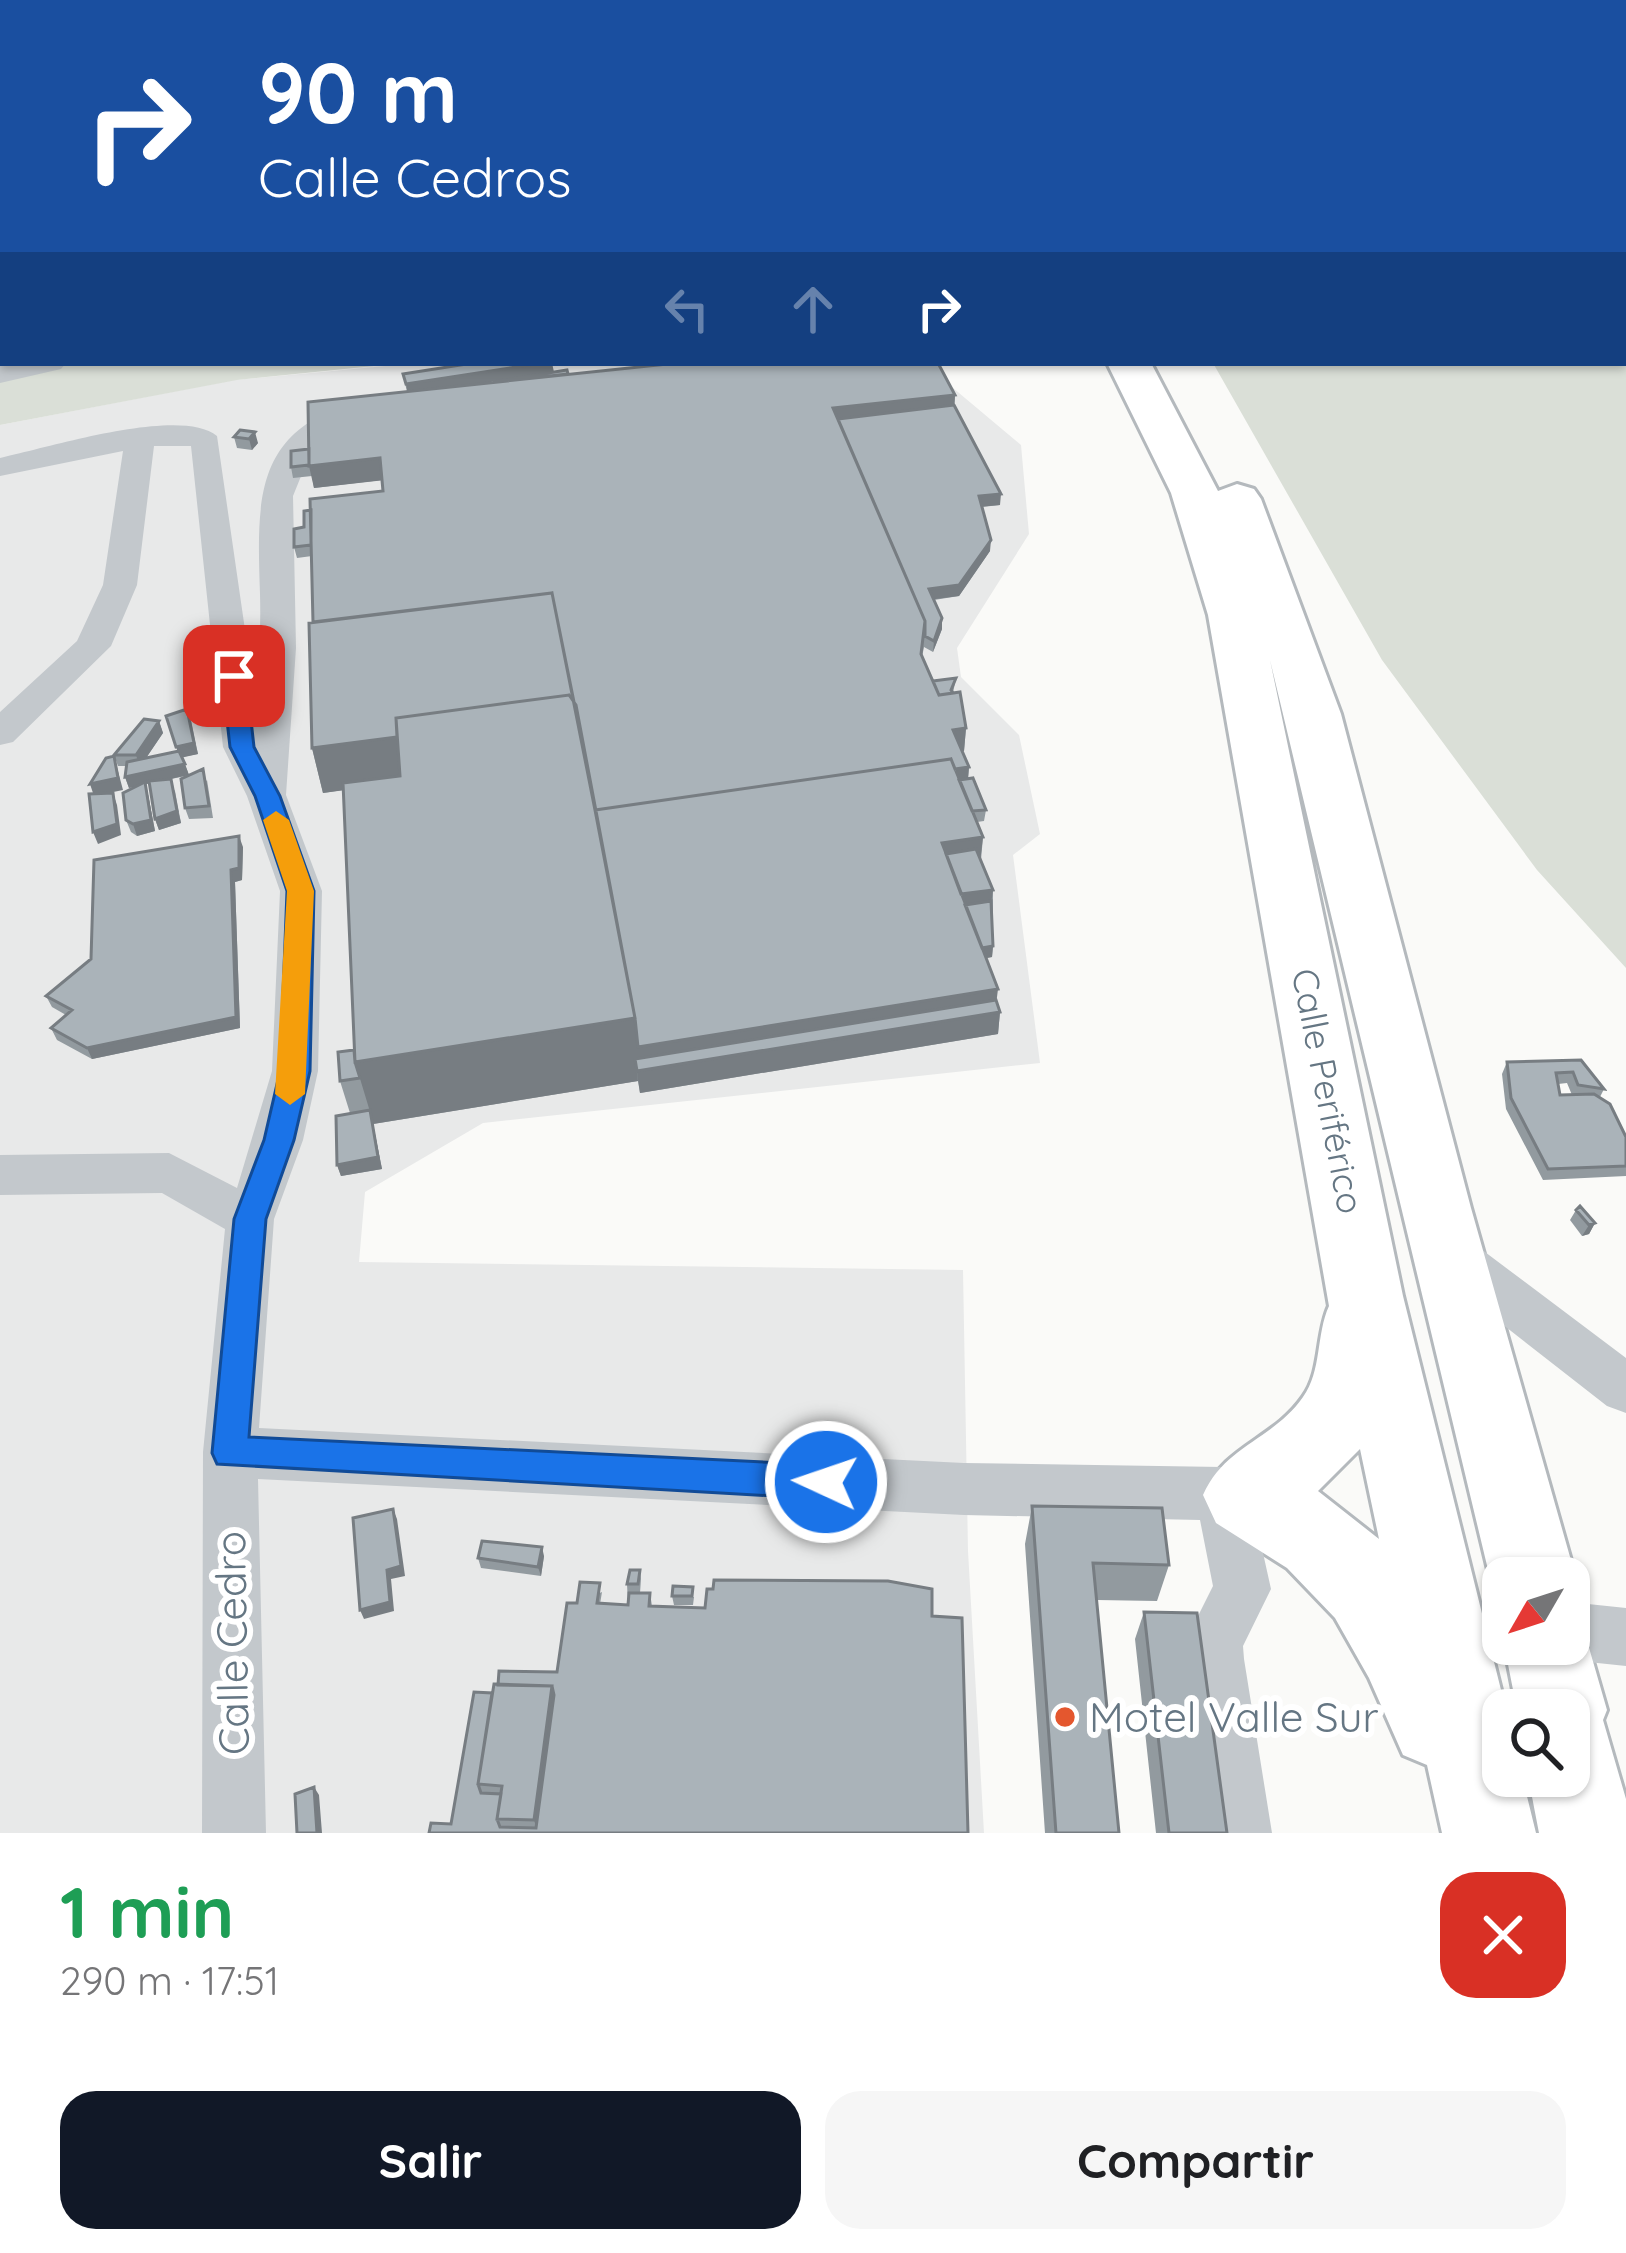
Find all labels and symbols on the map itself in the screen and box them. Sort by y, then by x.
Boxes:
pin [183,625,285,727]
street label: Calle Periférico [1283,965,1374,1217]
position arrow [763,1419,889,1545]
street label: Calle Cedro [203,1530,260,1756]
north arrow [1482,1557,1590,1665]
place label: Motel Valle Sur [1089,1690,1379,1743]
marker: Motel Valle Sur [1052,1704,1078,1730]

